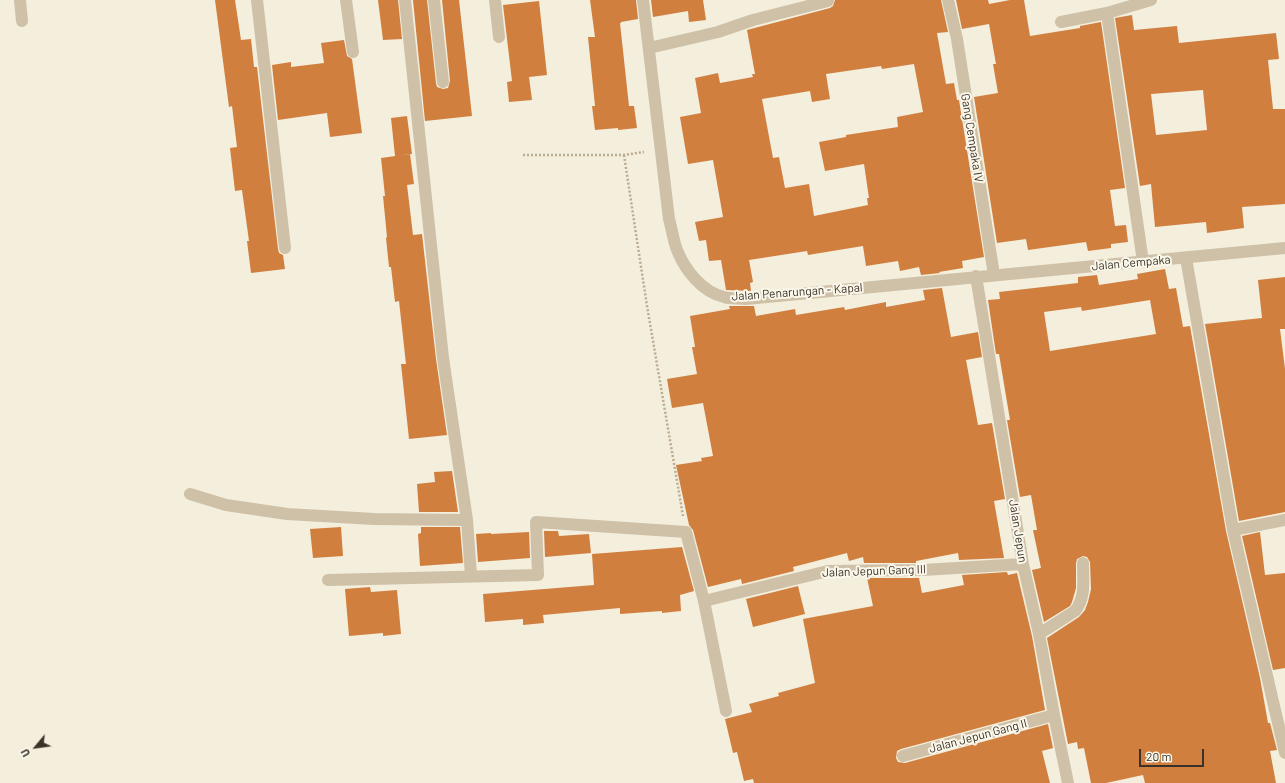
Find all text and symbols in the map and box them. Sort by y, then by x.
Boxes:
street label: Gang Cempaka IV [958,93,986,183]
street label: Jalan Cempaka [1091,252,1171,274]
street label: Jalan Penarungan - Kapal [731,280,863,304]
street label: Jalan Jepun [1006,498,1030,564]
street label: Jalan Jepun Gang III [822,562,926,580]
street label: Jalan Jepun Gang II [927,716,1029,756]
north arrow [16,727,56,767]
scale bar [1141,741,1206,767]
text: U [18,747,32,759]
text: 20 m [1146,749,1172,763]

